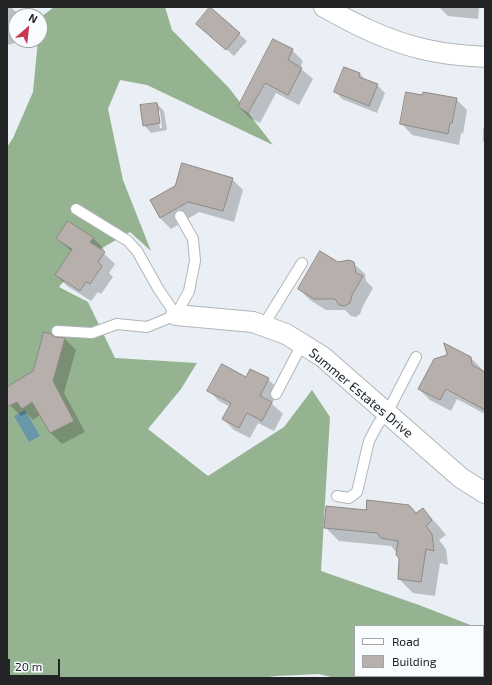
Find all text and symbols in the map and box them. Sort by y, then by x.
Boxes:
north arrow [8,8,48,48]
text: N [27,10,40,25]
street label: Summer Estates Drive [306,345,416,441]
legend [354,625,484,677]
text: Road [392,634,420,648]
scale bar [10,651,62,677]
text: Building [392,654,436,668]
text: 20 m [15,659,42,673]

